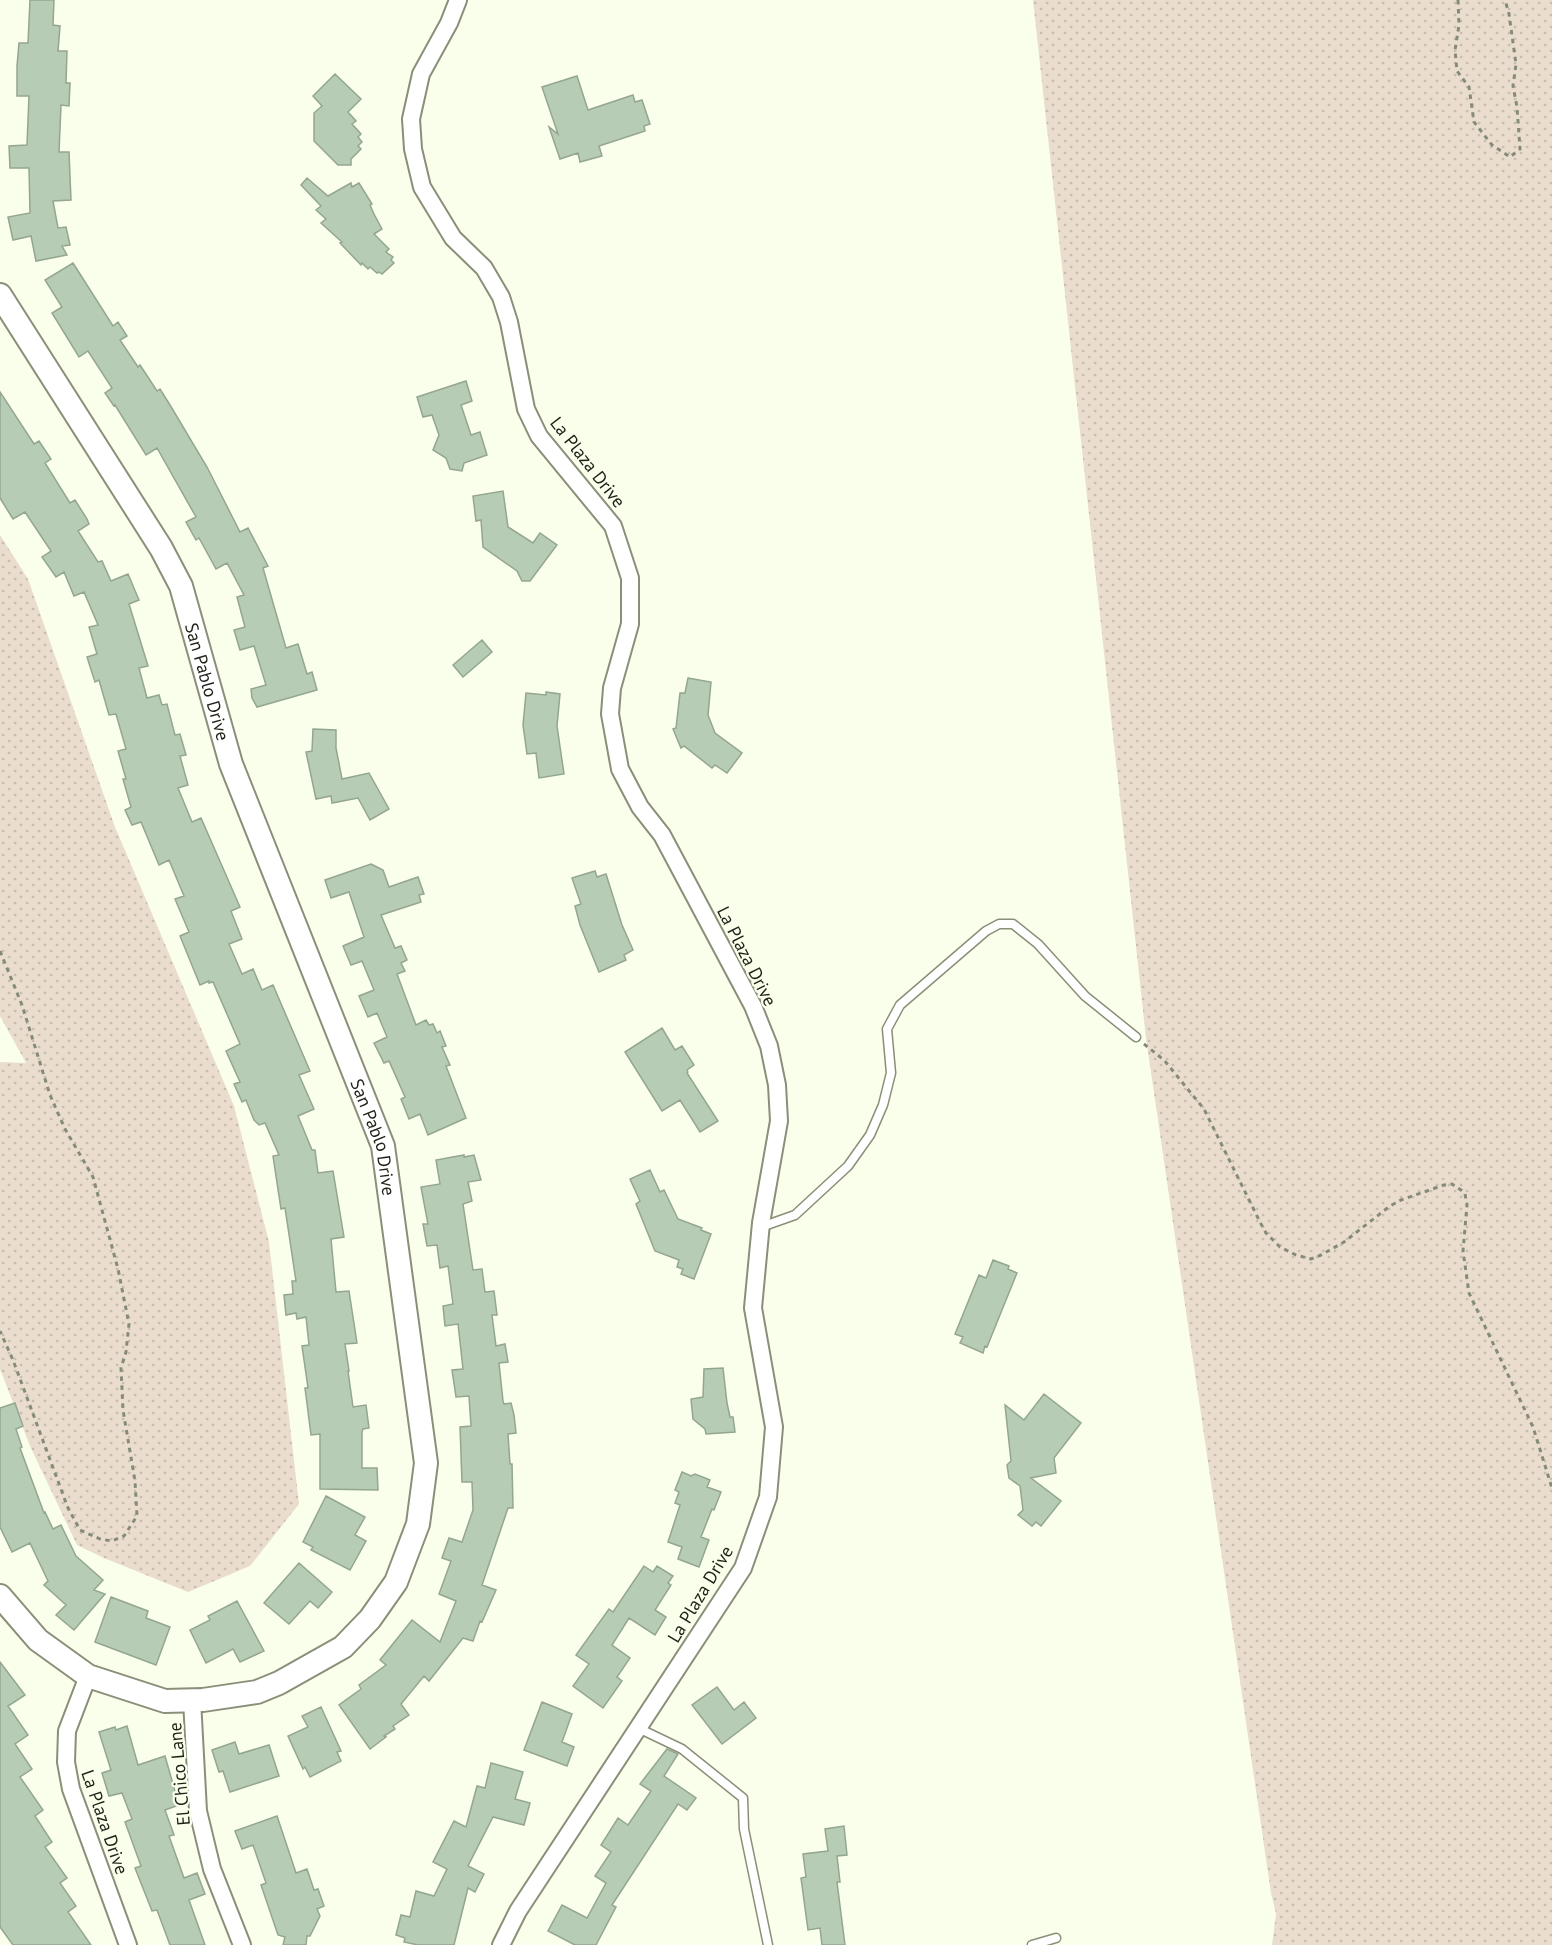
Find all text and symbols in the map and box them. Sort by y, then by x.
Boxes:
street label: La Plaza Drive [545,412,631,512]
street label: San Pablo Drive [180,620,235,743]
street label: La Plaza Drive [712,902,782,1010]
street label: San Pablo Drive [346,1075,401,1197]
street label: La Plaza Drive [662,1541,738,1647]
street label: El Chico Lane [163,1721,195,1827]
street label: La Plaza Drive [76,1767,134,1877]

